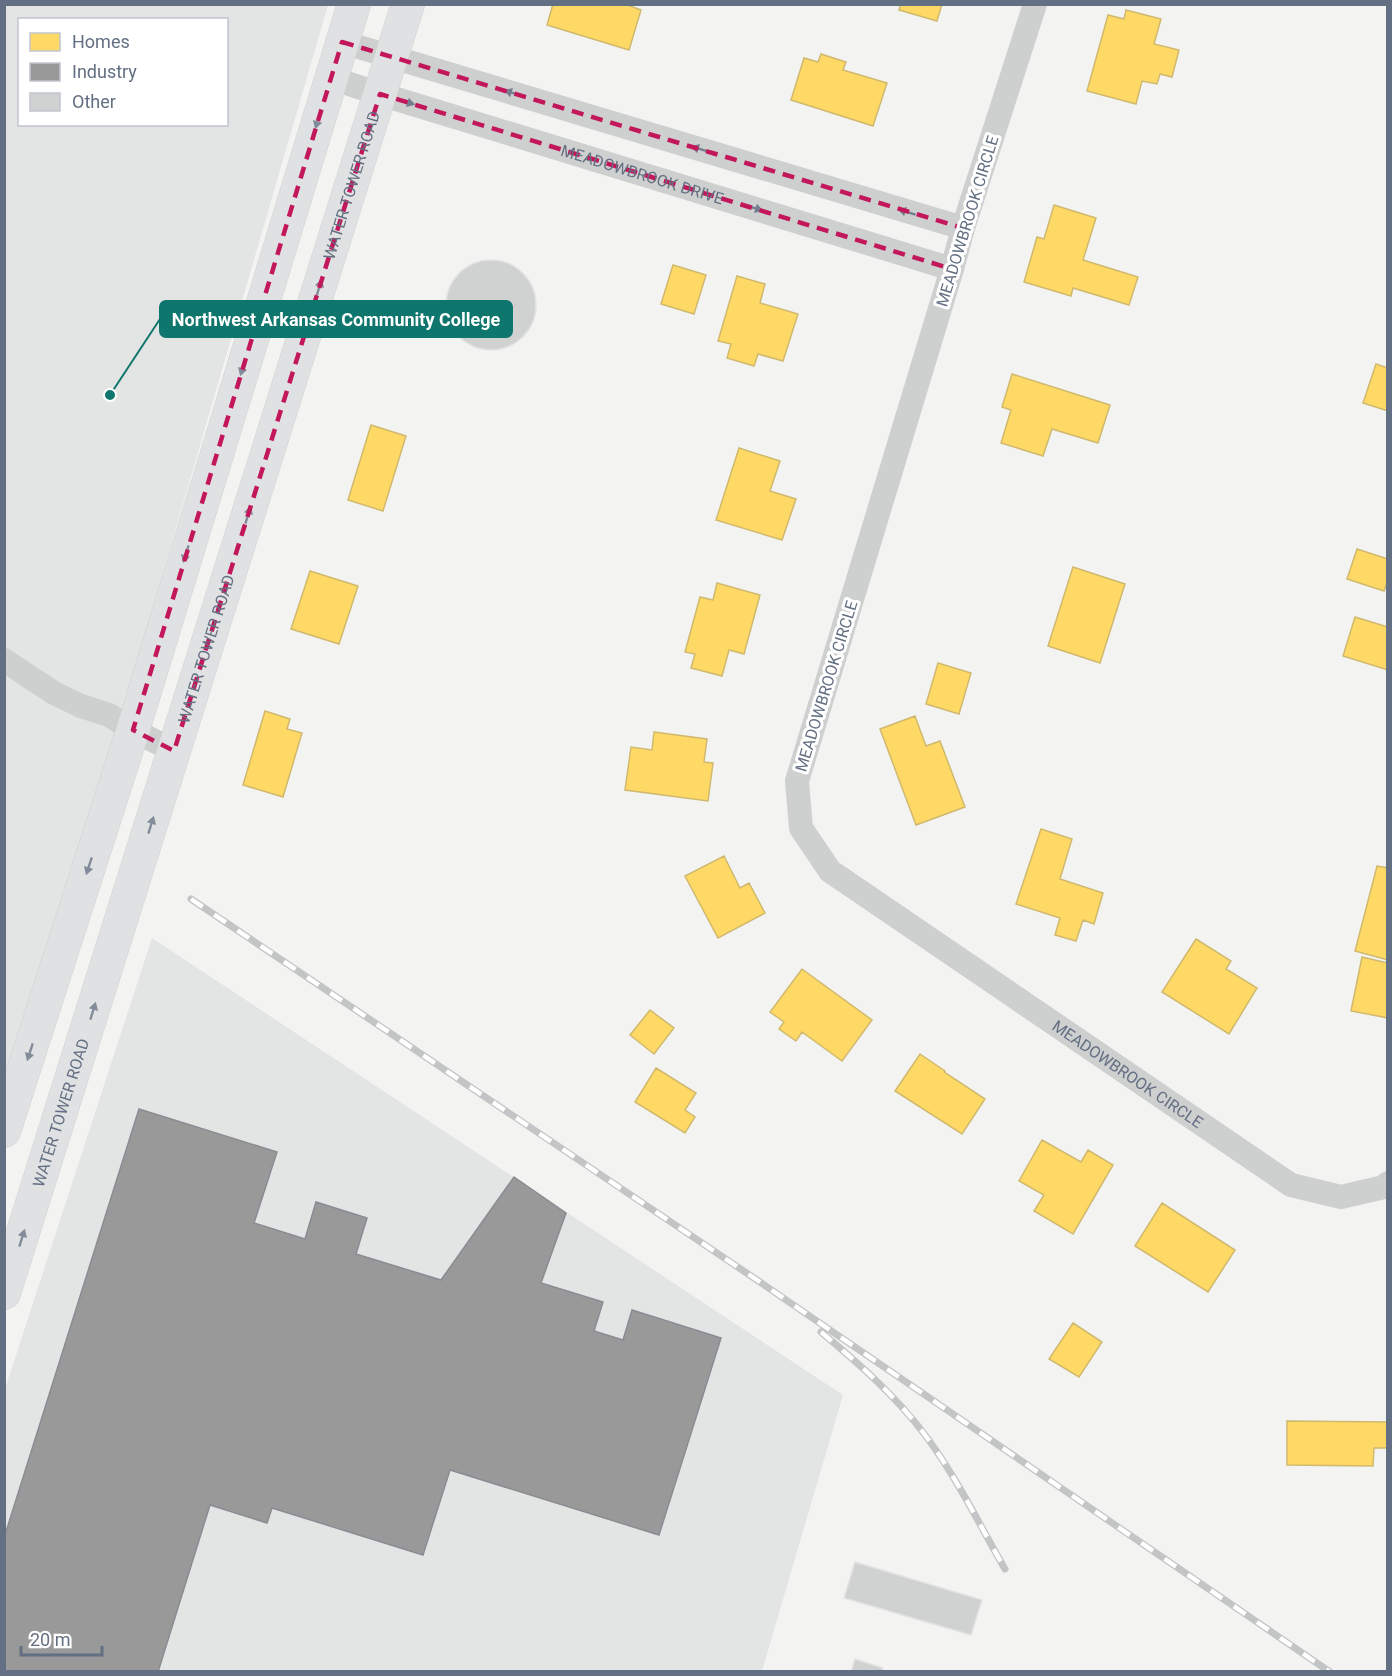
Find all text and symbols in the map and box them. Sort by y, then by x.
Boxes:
legend [18,18,228,126]
text: Homes [72,31,130,52]
text: Industry [72,61,137,82]
one-way arrow [504,88,522,97]
text: Other [72,91,116,112]
one-way arrow [397,98,415,107]
street label: WATER TOWER ROAD [320,109,384,262]
one-way arrow [313,112,322,130]
street label: MEADOWBROOK CIRCLE [932,133,1003,309]
street label: MEADOWBROOK DRIVE [559,141,726,209]
one-way arrow [691,144,709,153]
one-way arrow [745,204,763,213]
one-way arrow [898,207,916,216]
one-way arrow [315,279,324,297]
callout: Northwest Arkansas Community College [160,301,512,337]
text: Northwest Arkansas Community College [172,309,500,330]
one-way arrow [238,358,247,376]
one-way arrow [244,505,253,523]
one-way arrow [181,545,190,563]
street label: WATER TOWER ROAD [174,572,239,726]
street label: MEADOWBROOK CIRCLE [791,598,862,774]
one-way arrow [146,816,156,834]
one-way arrow [84,857,94,875]
one-way arrow [89,1002,98,1020]
street label: MEADOWBROOK CIRCLE [1049,1016,1206,1132]
street label: WATER TOWER ROAD [29,1036,93,1189]
one-way arrow [25,1043,34,1061]
one-way arrow [18,1229,28,1247]
scale bar [21,1619,102,1657]
text: 20 m [30,1629,70,1650]

